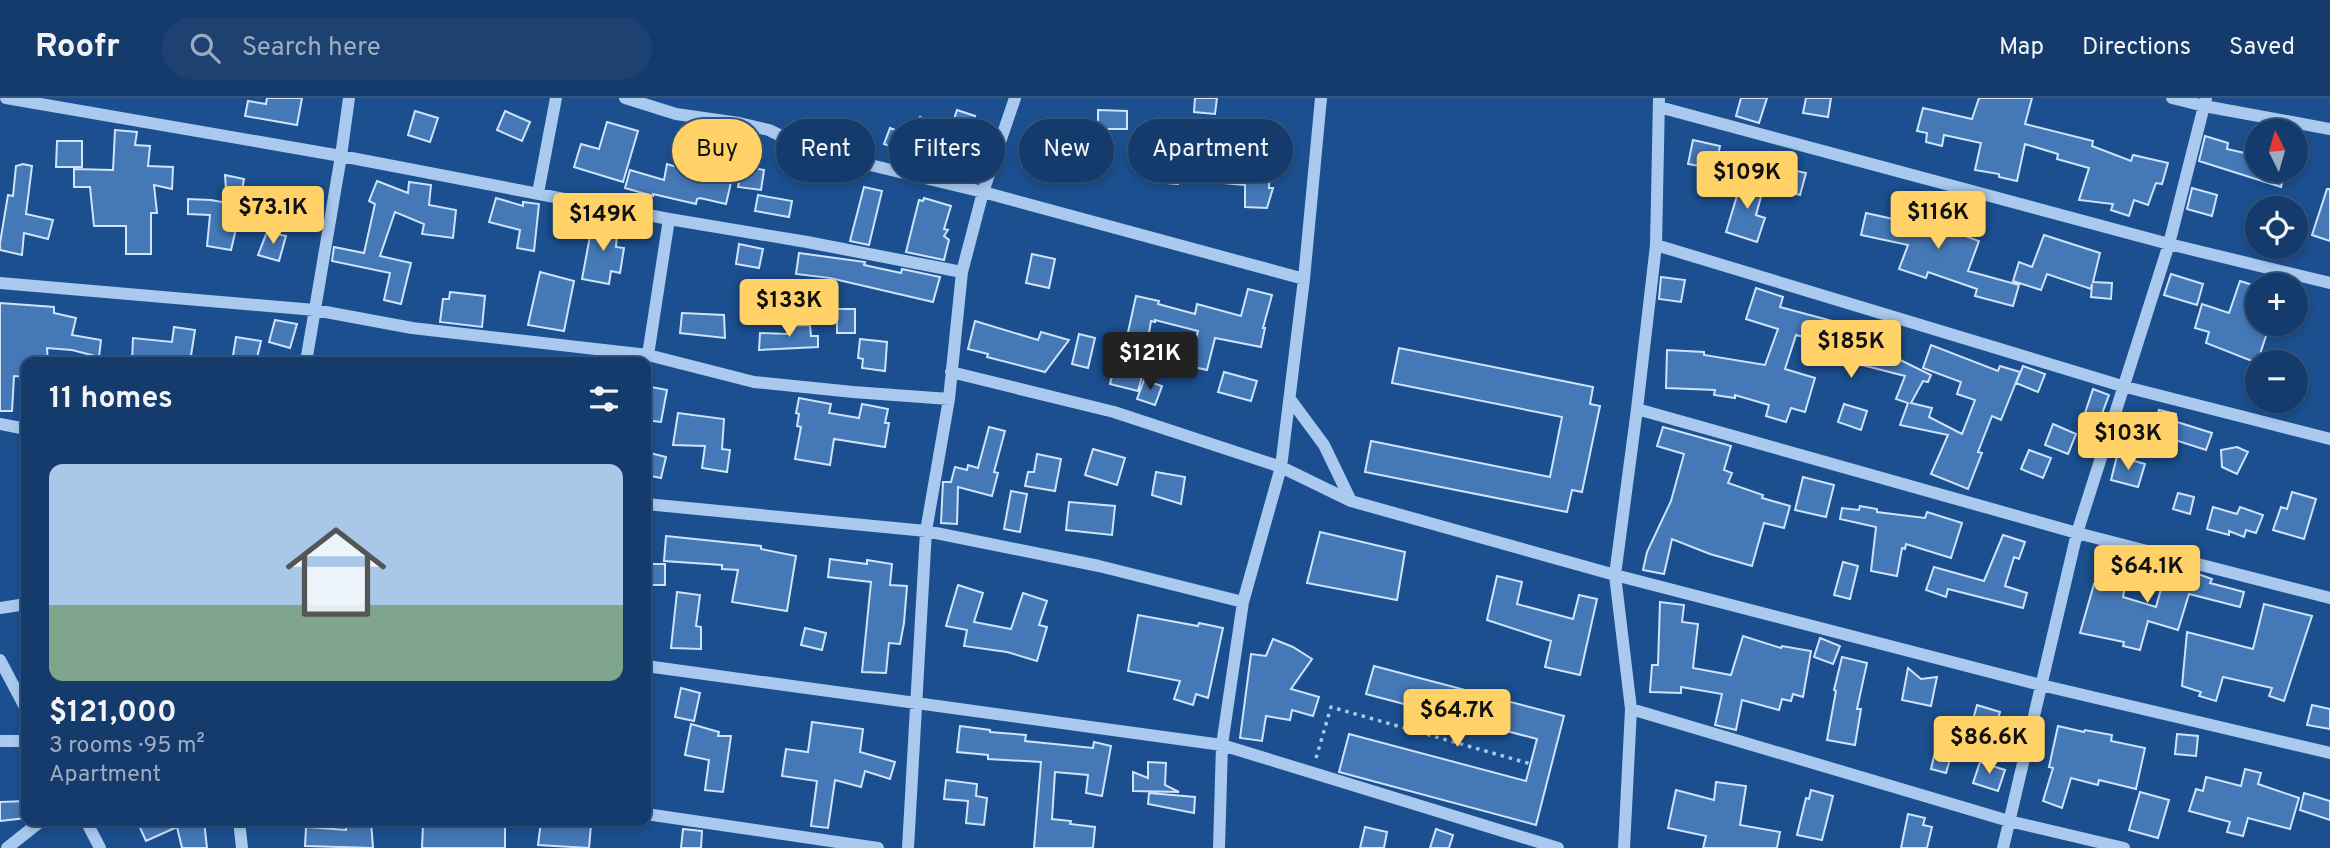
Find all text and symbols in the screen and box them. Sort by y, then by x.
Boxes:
search box [162,17,652,80]
text: Roofr [35,27,120,69]
icon: search [186,29,224,67]
text: Search here [242,32,381,65]
text: Map [1999,33,2044,63]
text: Directions [2082,33,2191,63]
text: Saved [2229,33,2295,63]
chip: Buy [672,119,762,182]
chip: Rent [776,119,875,182]
chip: Filters [889,119,1005,182]
chip: New [1019,119,1114,182]
chip: Apartment [1128,119,1293,182]
north arrow [2245,119,2308,182]
map controls [2245,119,2308,413]
pin: $109K [1698,152,1796,211]
text: $109K [1713,159,1781,188]
pin: $73.1K [216,186,330,246]
pin: $116K [1889,192,1987,251]
text: $73.1K [238,194,308,223]
pin: $149K [554,194,652,253]
button: locate [2245,196,2308,259]
text: $116K [1907,199,1969,228]
text: $149K [569,201,637,230]
button: + [2245,273,2308,336]
pin: $133K [740,280,838,339]
text: $133K [756,287,822,316]
pin: $185K [1802,320,1900,380]
text: $185K [1817,328,1885,357]
pin: $121K [1101,332,1199,392]
text: $121K [1119,340,1181,369]
button: − [2245,350,2308,413]
icon: filters [585,380,623,418]
text: 11 homes [49,381,173,418]
pin: $103K [2079,412,2177,472]
text: $103K [2094,420,2162,449]
icon: home [273,509,399,635]
pin: $64.1K [2090,546,2204,605]
text: $64.1K [2110,553,2184,582]
pin: $64.7K [1400,690,1514,749]
text: $121,000 [49,695,177,732]
text: $64.7K [1420,697,1494,726]
pin: $86.6K [1932,716,2046,776]
text: $86.6K [1950,724,2028,753]
text: 3 rooms · 95 m² [49,732,205,761]
text: Apartment [49,761,161,790]

